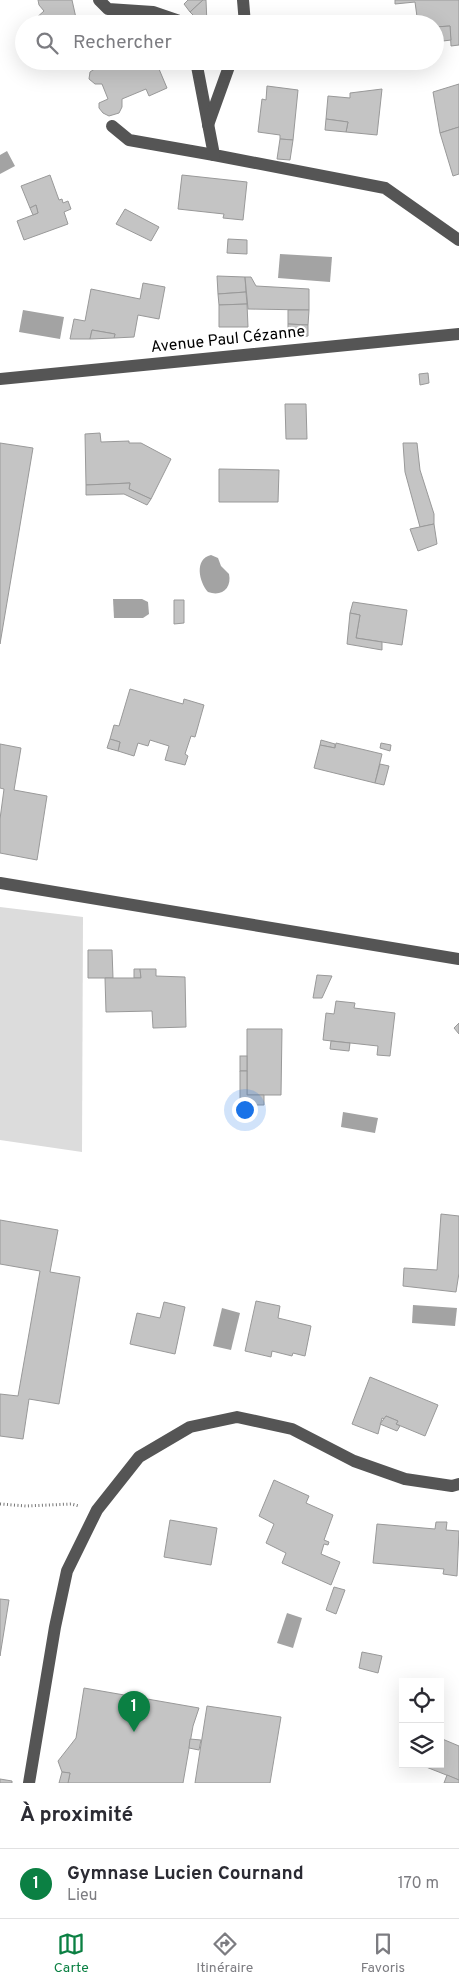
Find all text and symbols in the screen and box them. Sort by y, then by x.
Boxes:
search box [15,15,444,70]
icon: search [33,29,61,57]
text: Rechercher [73,31,172,55]
street label: Avenue Paul Cézanne [150,322,306,358]
your location [232,1097,258,1123]
map controls [399,1678,444,1768]
button: locate [399,1678,444,1723]
pin: 1 [118,1691,150,1732]
button: layers [399,1723,444,1768]
text: À proximité [20,1802,133,1829]
text: Gymnase Lucien Cournand [67,1862,304,1886]
text: 1 [33,1874,39,1894]
text: 170 m [398,1874,439,1894]
text: Lieu [67,1886,98,1906]
tab: Carte [54,1930,89,1977]
tab: Itinéraire [196,1930,253,1977]
tab: Favoris [361,1930,405,1977]

